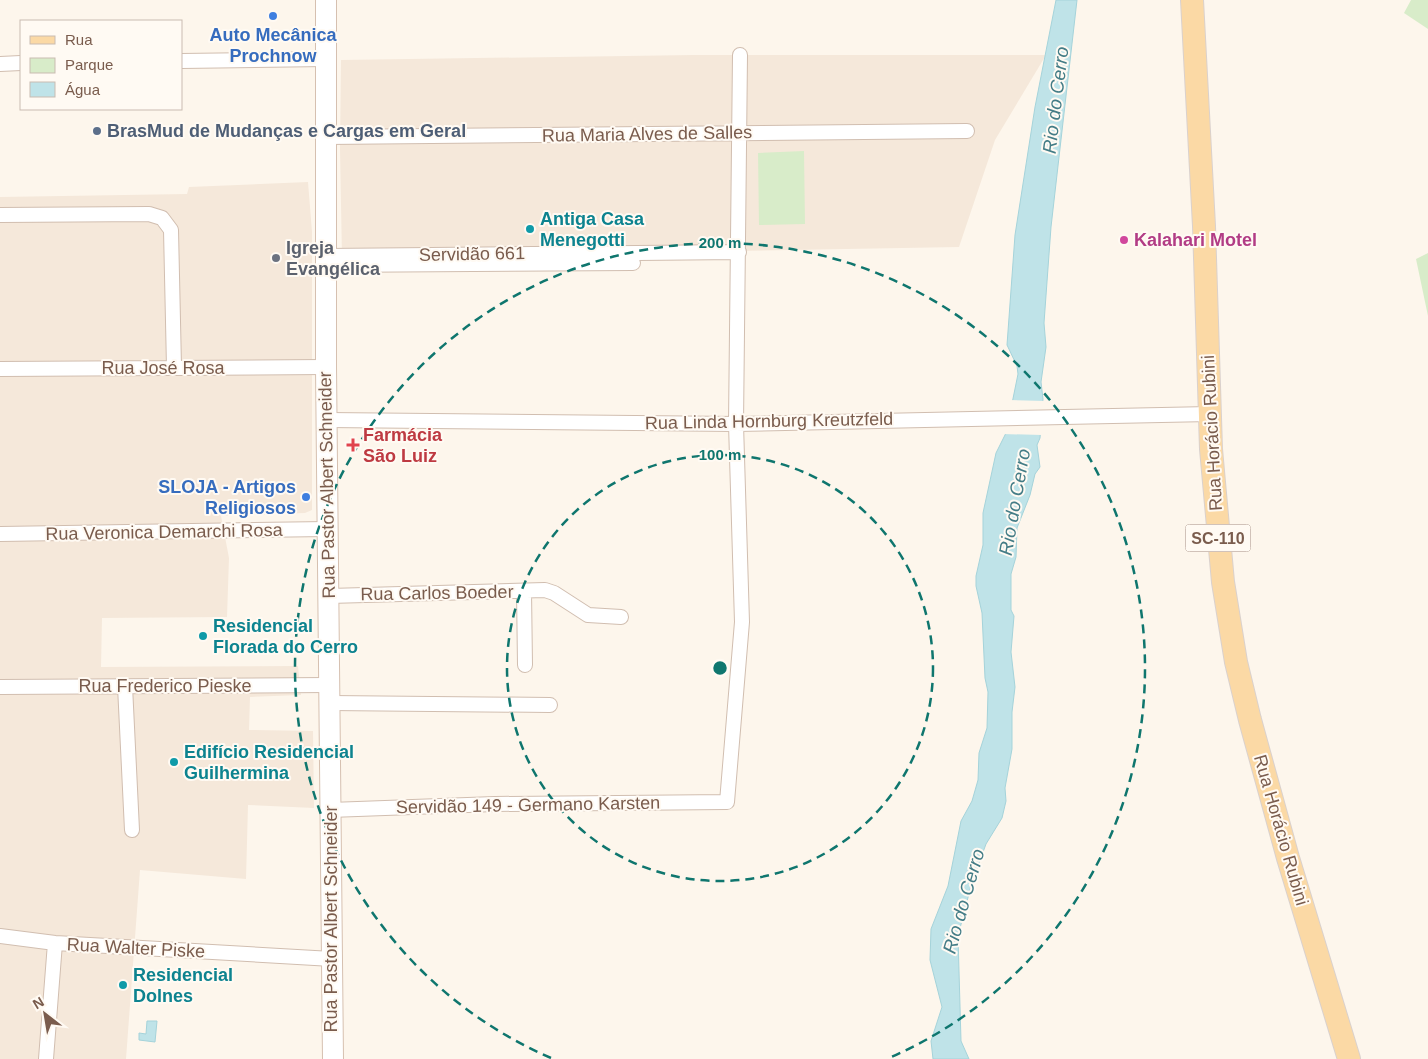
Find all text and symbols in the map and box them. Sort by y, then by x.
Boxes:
marker: Auto Mecânica Prochnow [267,10,279,22]
legend [20,20,182,110]
place label: Auto Mecânica Prochnow [209,25,338,66]
text: Rua [65,31,93,48]
water label: Rio do Cerro [1039,45,1072,155]
text: Parque [65,56,113,73]
text: Água [65,81,101,98]
place label: BrasMud de Mudanças e Cargas em Geral [107,121,466,141]
street label: Rua Maria Alves de Salles [542,122,752,146]
marker: BrasMud de Mudanças e Cargas em Geral [91,125,103,137]
place label: Antiga Casa Menegotti [540,209,645,250]
marker: Antiga Casa Menegotti [524,223,536,235]
place label: Kalahari Motel [1134,230,1257,250]
text: 200 m [699,234,741,251]
marker: Kalahari Motel [1118,234,1130,246]
place label: Igreja Evangélica [286,238,381,279]
street label: Servidão 661 [419,243,525,265]
marker: Igreja Evangélica [270,252,282,264]
street label: Rua Horácio Rubini [1198,355,1226,511]
street label: Rua José Rosa [101,358,226,378]
street label: Rua Pastor Albert Schneider [315,371,339,599]
street label: Rua Linda Hornburg Kreutzfeld [645,409,893,433]
place label: Farmácia São Luiz [363,425,443,466]
marker: Farmácia São Luiz [347,439,359,451]
text: 100 m [699,446,741,463]
water label: Rio do Cerro [995,447,1034,557]
place label: SLOJA - Artigos Religiosos [158,477,296,518]
marker: SLOJA - Artigos Religiosos [300,491,312,503]
street label: Rua Veronica Demarchi Rosa [45,520,284,544]
road number: SC-110 [1186,524,1250,552]
street label: Rua Carlos Boeder [360,582,514,604]
place label: Residencial Florada do Cerro [213,616,358,657]
marker: Residencial Florada do Cerro [197,630,209,642]
centre of rings [711,659,729,677]
street label: Rua Frederico Pieske [78,676,252,696]
place label: Edifício Residencial Guilhermina [184,742,354,783]
street label: Rua Horácio Rubini [1250,752,1312,908]
marker: Edifício Residencial Guilhermina [168,756,180,768]
street label: Servidão 149 - Germano Karsten [396,793,660,817]
street label: Rua Pastor Albert Schneider [321,805,341,1033]
water label: Rio do Cerro [939,846,988,956]
street label: Rua Walter Piske [66,934,206,962]
place label: Residencial Dolnes [133,965,233,1006]
marker: Residencial Dolnes [117,979,129,991]
north arrow [20,989,70,1039]
text: N [30,993,47,1012]

